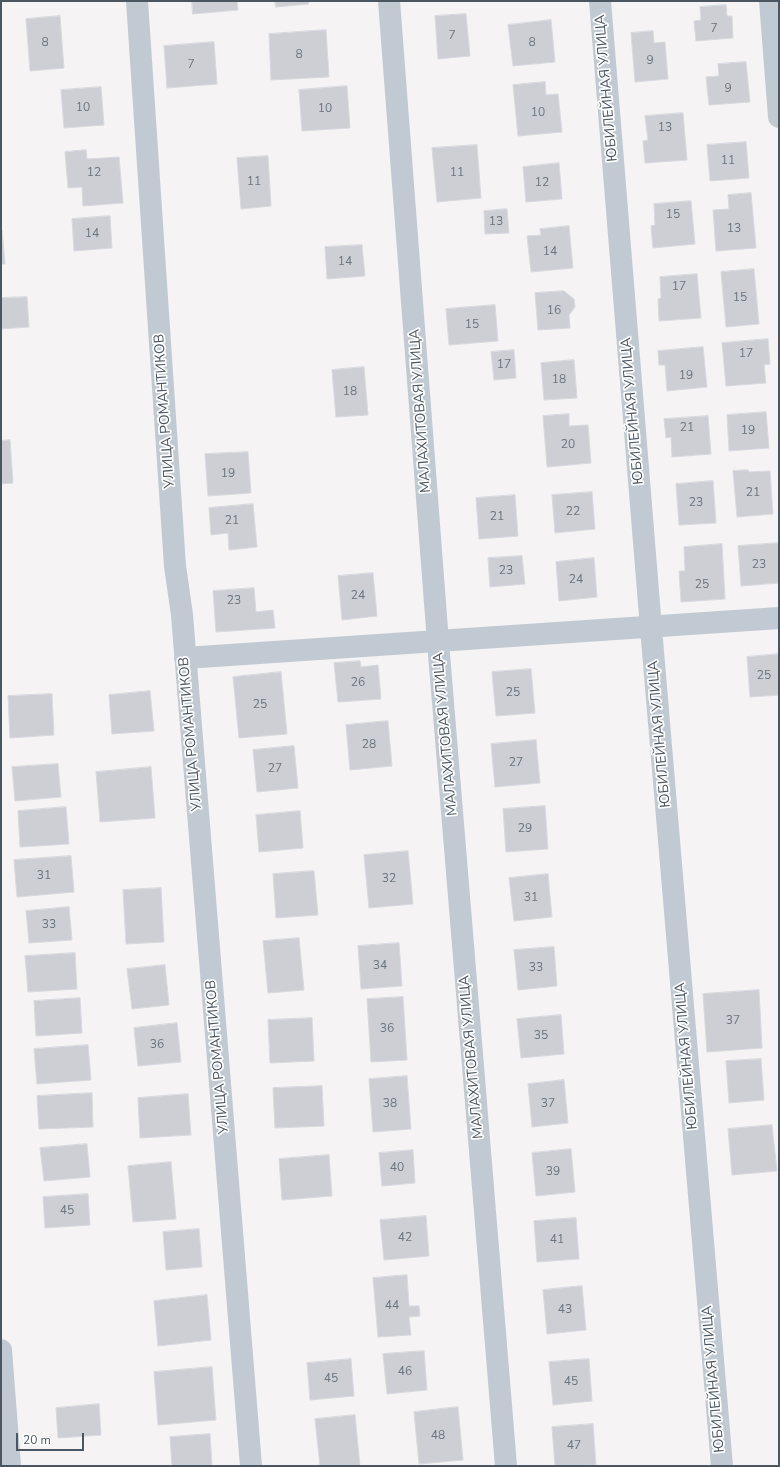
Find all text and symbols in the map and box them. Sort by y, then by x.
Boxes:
street label: ЮБИЛЕЙНАЯ УЛИЦА [592,14,622,162]
house number: 7 [710,22,718,36]
house number: 7 [448,29,456,43]
house number: 8 [41,36,49,50]
house number: 8 [528,36,536,50]
house number: 8 [295,48,303,62]
house number: 9 [646,54,654,68]
house number: 7 [187,58,195,72]
house number: 9 [724,82,732,96]
house number: 10 [76,101,90,115]
house number: 10 [318,102,332,116]
house number: 10 [531,106,545,120]
house number: 13 [658,121,672,135]
house number: 11 [721,154,735,168]
house number: 12 [87,166,101,180]
house number: 11 [450,166,464,180]
house number: 11 [247,175,261,189]
house number: 12 [535,176,549,190]
house number: 15 [666,208,680,222]
house number: 13 [489,215,503,229]
house number: 13 [727,222,741,236]
house number: 14 [85,227,99,241]
house number: 14 [543,245,557,259]
house number: 14 [338,255,352,269]
house number: 17 [672,280,686,294]
house number: 15 [733,291,747,305]
house number: 16 [547,304,561,318]
house number: 15 [465,318,479,332]
street label: МАЛАХИТОВАЯ УЛИЦА [407,329,435,493]
street label: УЛИЦА РОМАНТИКОВ [151,333,179,489]
street label: ЮБИЛЕЙНАЯ УЛИЦА [618,337,648,485]
house number: 17 [739,347,753,361]
house number: 17 [497,358,511,372]
house number: 19 [679,369,693,383]
house number: 18 [552,373,566,387]
house number: 18 [343,385,357,399]
house number: 21 [680,421,694,435]
house number: 19 [741,424,755,438]
house number: 20 [561,438,575,452]
house number: 19 [221,467,235,481]
house number: 21 [746,486,760,500]
house number: 23 [689,496,703,510]
house number: 22 [566,505,580,519]
house number: 21 [490,510,504,524]
house number: 21 [225,514,239,528]
house number: 23 [752,558,766,572]
house number: 23 [499,564,513,578]
house number: 24 [569,573,583,587]
house number: 25 [695,578,709,592]
house number: 24 [351,589,365,603]
house number: 23 [227,594,241,608]
street label: МАЛАХИТОВАЯ УЛИЦА [430,652,462,816]
street label: УЛИЦА РОМАНТИКОВ [176,656,206,812]
street label: ЮБИЛЕЙНАЯ УЛИЦА [645,660,675,808]
house number: 25 [757,669,771,683]
house number: 26 [351,676,365,690]
house number: 25 [506,686,520,700]
house number: 25 [253,698,267,712]
house number: 28 [362,738,376,752]
house number: 27 [509,756,523,770]
house number: 27 [268,762,282,776]
house number: 29 [518,822,532,836]
house number: 31 [37,869,51,883]
house number: 32 [382,872,396,886]
house number: 31 [524,891,538,905]
house number: 33 [42,918,56,932]
house number: 34 [373,959,387,973]
house number: 33 [529,961,543,975]
street label: МАЛАХИТОВАЯ УЛИЦА [456,975,488,1139]
street label: УЛИЦА РОМАНТИКОВ [203,979,233,1135]
street label: ЮБИЛЕЙНАЯ УЛИЦА [672,982,702,1130]
house number: 37 [726,1014,740,1028]
house number: 36 [380,1022,394,1036]
house number: 35 [534,1029,548,1043]
house number: 36 [150,1038,164,1052]
house number: 38 [383,1097,397,1111]
house number: 37 [541,1097,555,1111]
house number: 40 [390,1161,404,1175]
house number: 39 [546,1165,560,1179]
house number: 45 [60,1204,74,1218]
house number: 42 [398,1231,412,1245]
house number: 41 [550,1233,564,1247]
house number: 44 [385,1299,399,1313]
house number: 43 [558,1303,572,1317]
street label: ЮБИЛЕЙНАЯ УЛИЦА [699,1305,729,1453]
house number: 46 [398,1365,412,1379]
house number: 45 [324,1372,338,1386]
house number: 45 [564,1375,578,1389]
scale bar [18,1425,86,1451]
house number: 48 [431,1429,445,1443]
text: 20 m [23,1432,51,1448]
house number: 47 [567,1439,581,1453]

